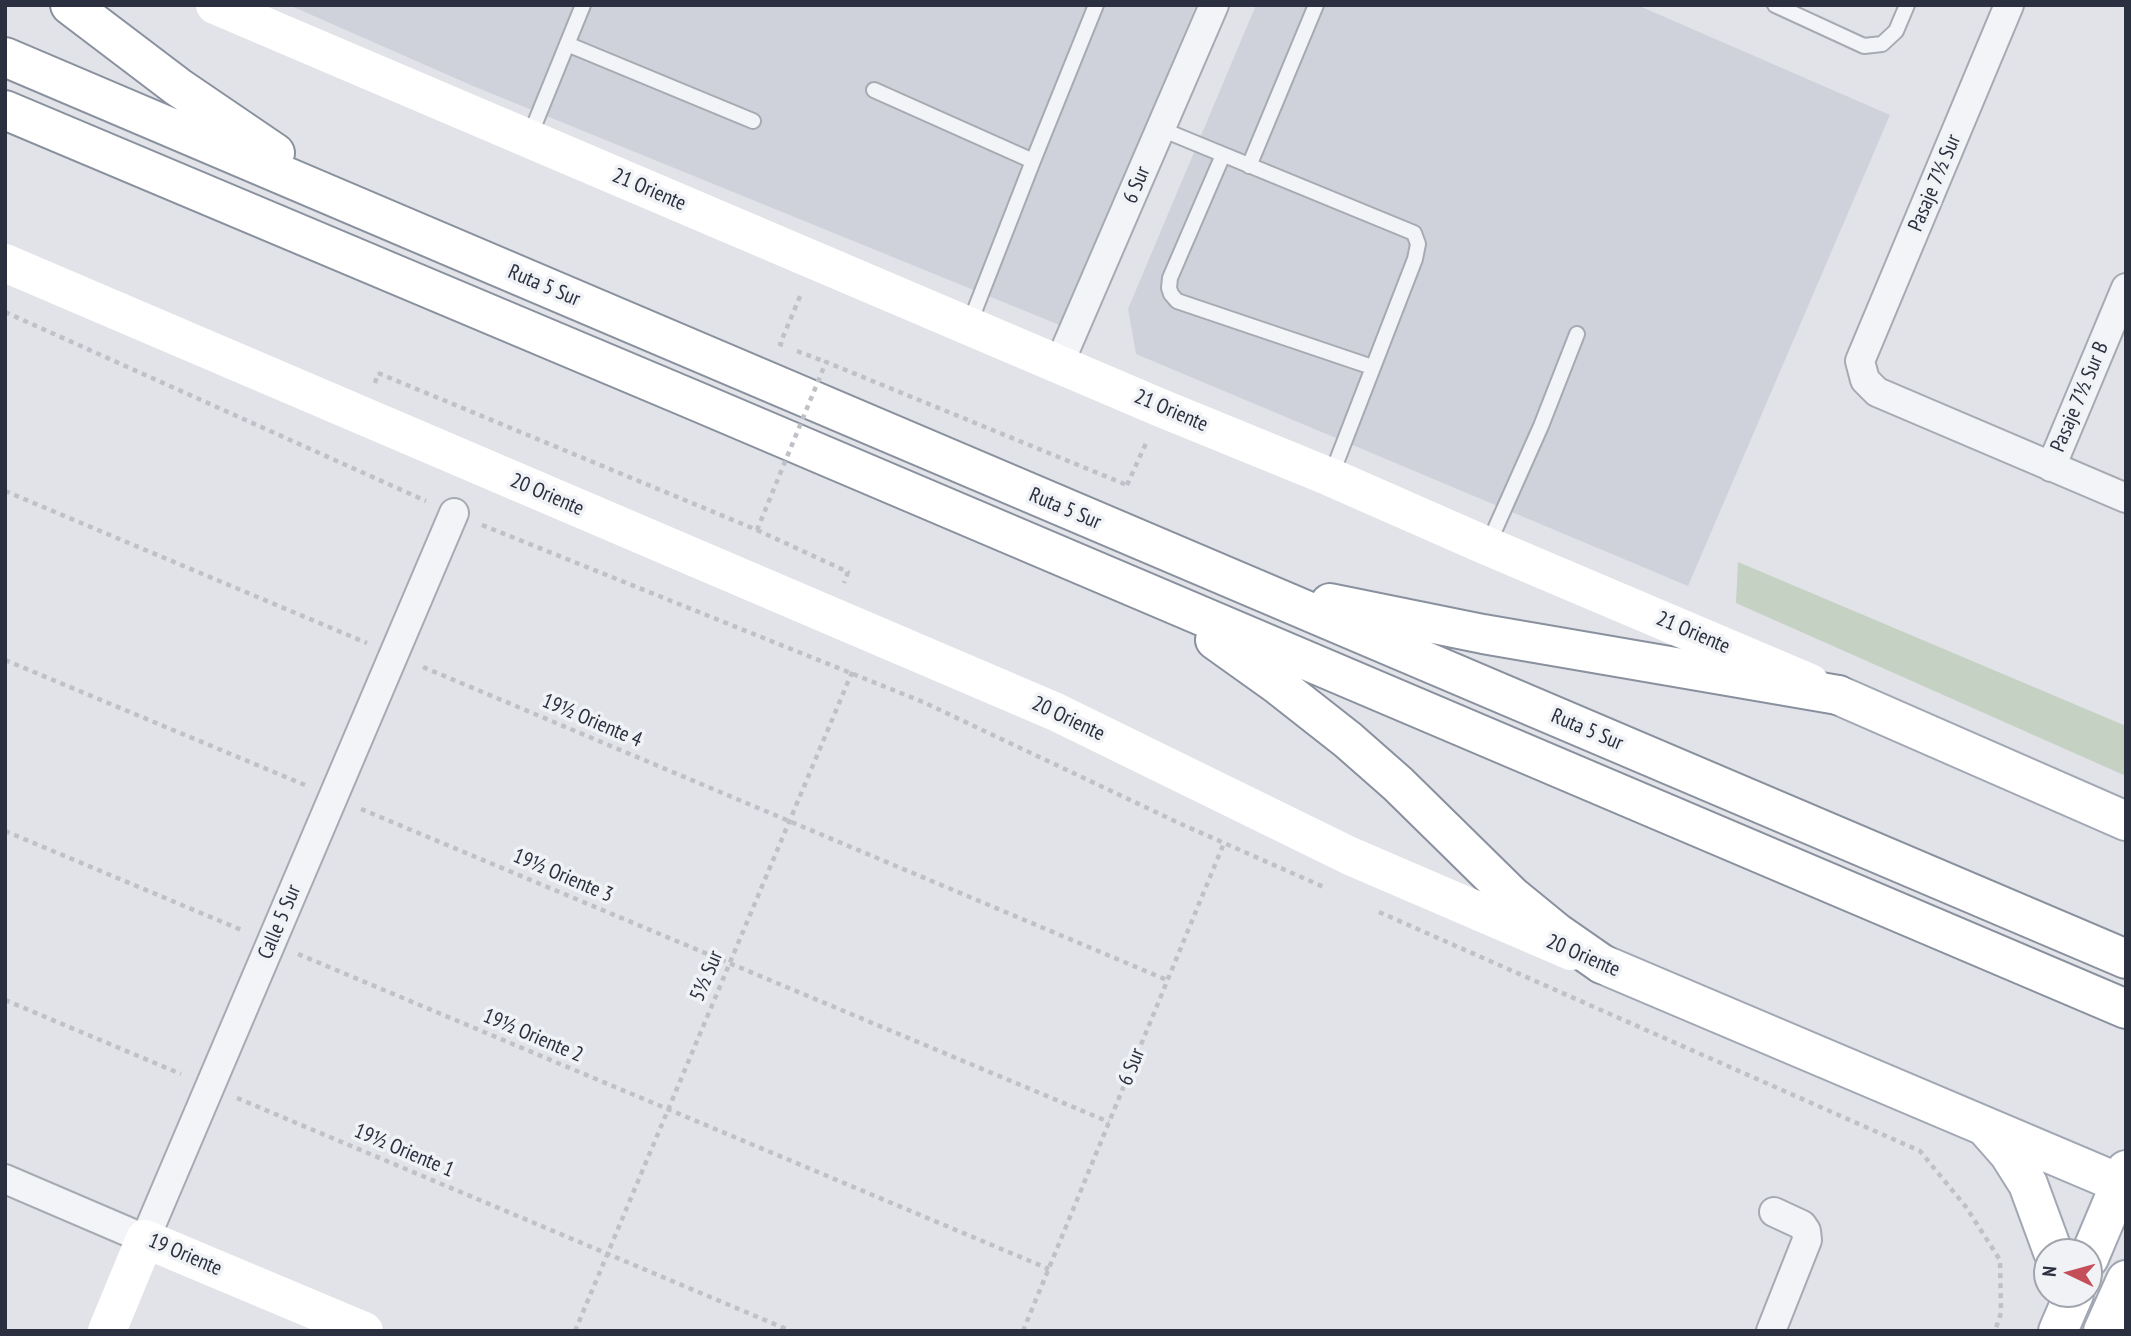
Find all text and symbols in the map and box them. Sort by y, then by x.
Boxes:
street label: Pasaje 7½ Sur [1903,131,1967,235]
street label: 21 Oriente [608,163,690,217]
street label: 6 Sur [1118,163,1156,207]
street label: Ruta 5 Sur [504,260,584,312]
street label: Pasaje 7½ Sur B [2045,338,2115,456]
street label: 21 Oriente [1130,384,1212,438]
street label: 20 Oriente [506,468,588,522]
street label: Ruta 5 Sur [1025,483,1105,535]
street label: 21 Oriente [1652,606,1734,660]
street label: 19½ Oriente 4 [538,689,646,753]
street label: 20 Oriente [1028,691,1108,747]
street label: Ruta 5 Sur [1547,704,1627,756]
street label: 19½ Oriente 3 [509,844,617,908]
street label: Calle 5 Sur [253,881,307,963]
street label: 20 Oriente [1542,929,1624,983]
street label: 5½ Sur [685,947,729,1005]
street label: 19½ Oriente 2 [479,1004,587,1068]
street label: 6 Sur [1113,1045,1151,1089]
street label: 19½ Oriente 1 [350,1119,458,1183]
street label: 19 Oriente [144,1228,226,1282]
north arrow [2033,1238,2103,1308]
text: N [2037,1265,2061,1278]

